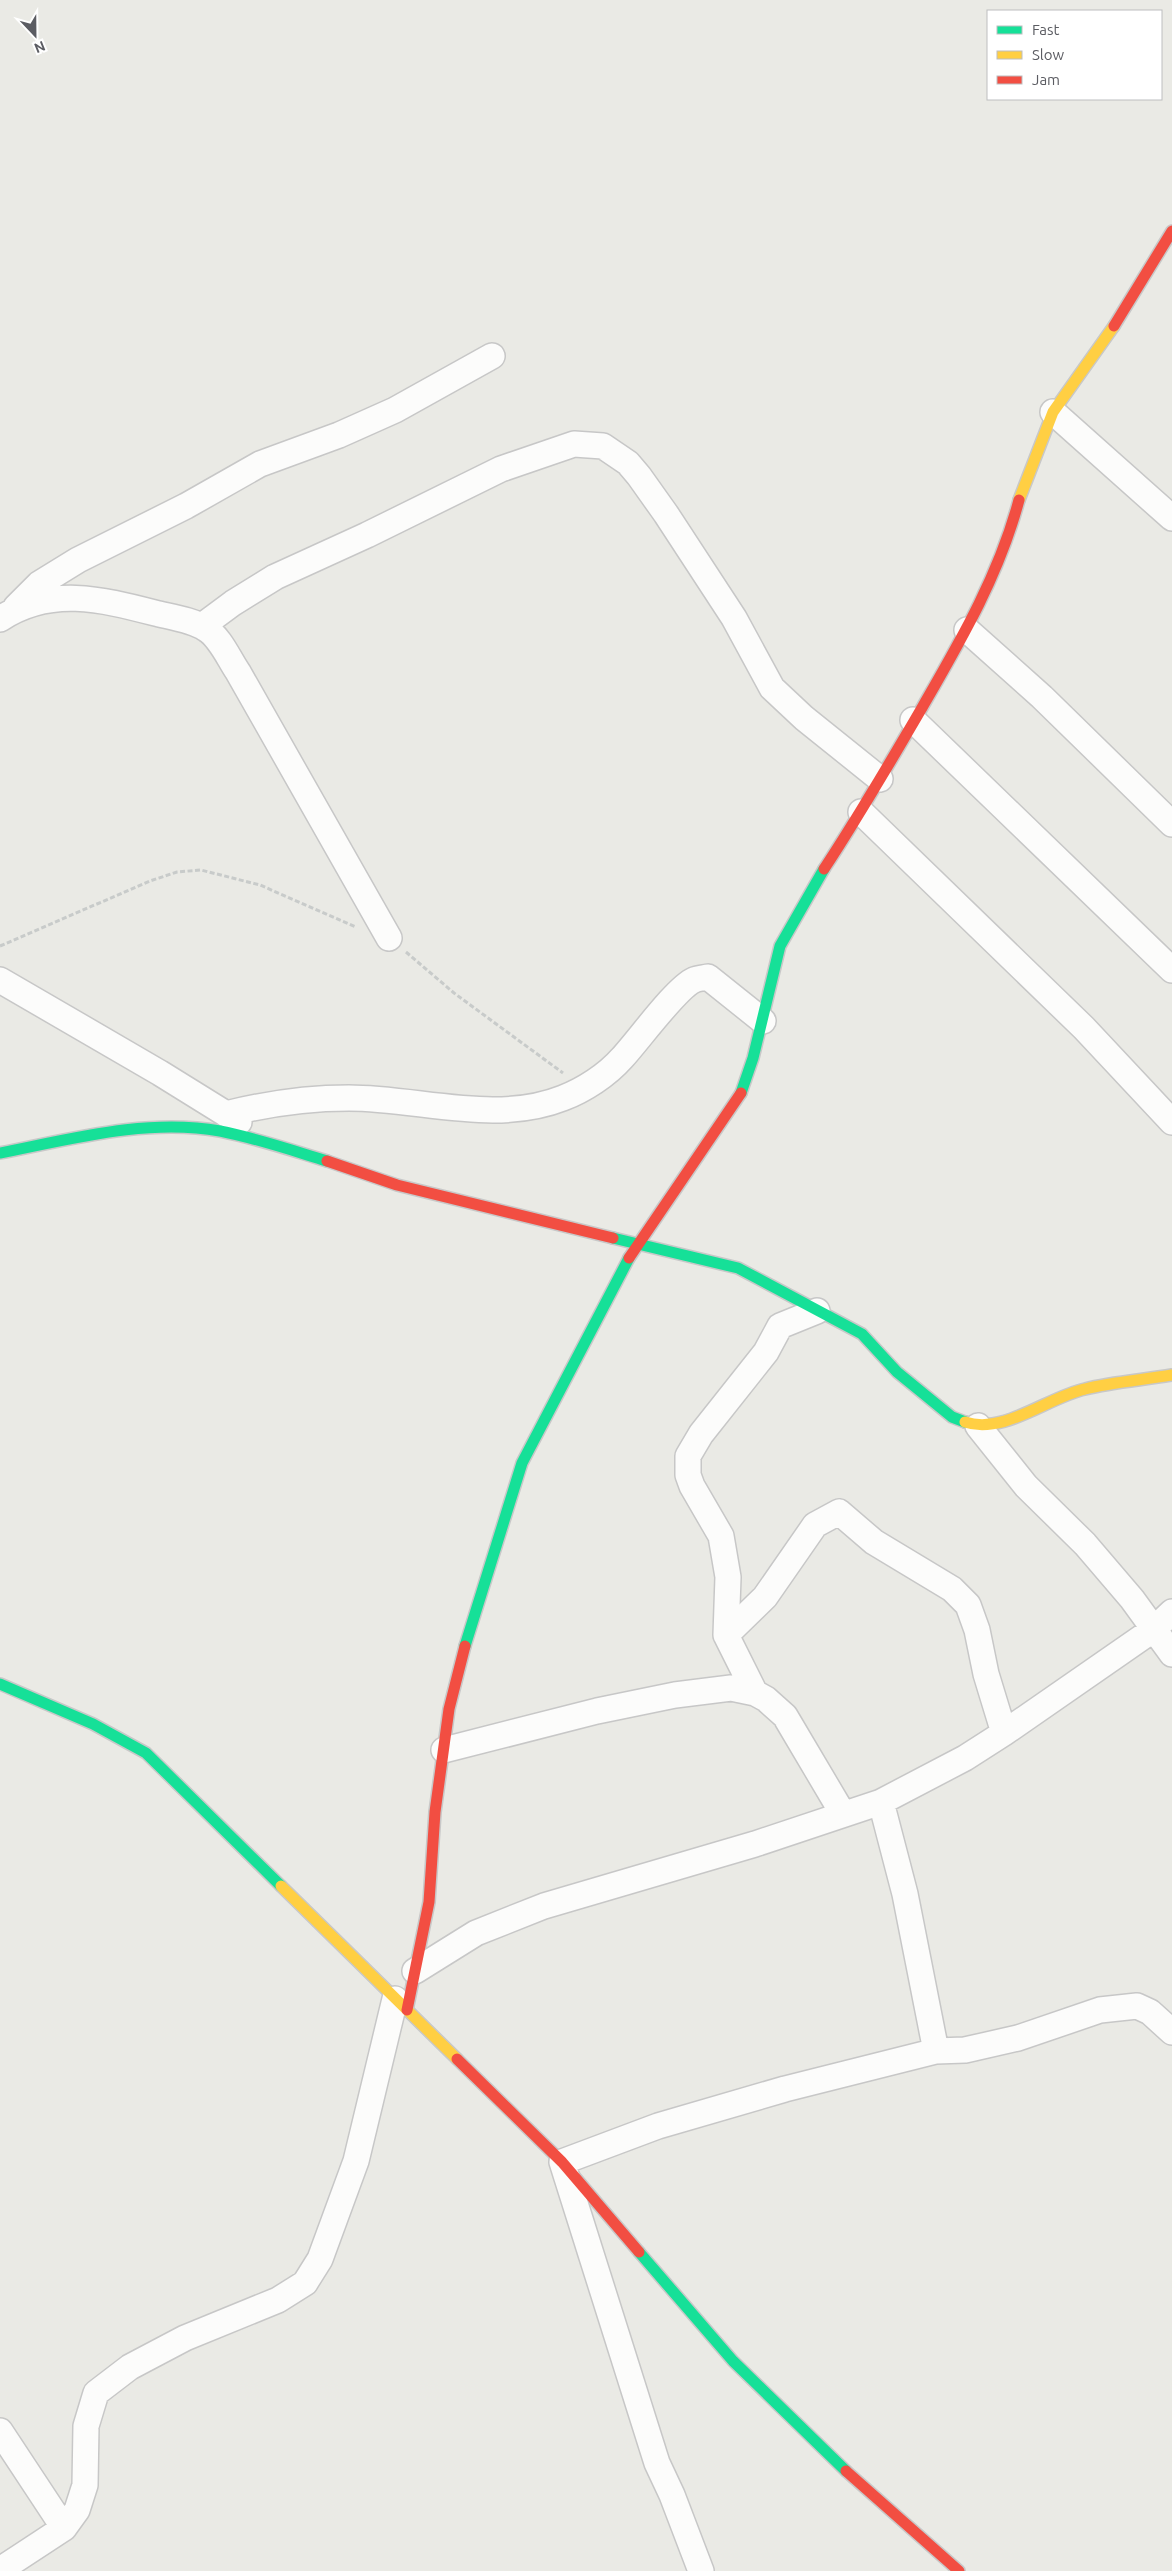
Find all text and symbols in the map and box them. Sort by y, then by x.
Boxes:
north arrow [10,10,60,60]
legend [987,10,1162,100]
text: Fast [1032,21,1060,38]
text: N [32,38,48,56]
text: Slow [1032,46,1065,63]
text: Jam [1032,71,1060,88]

